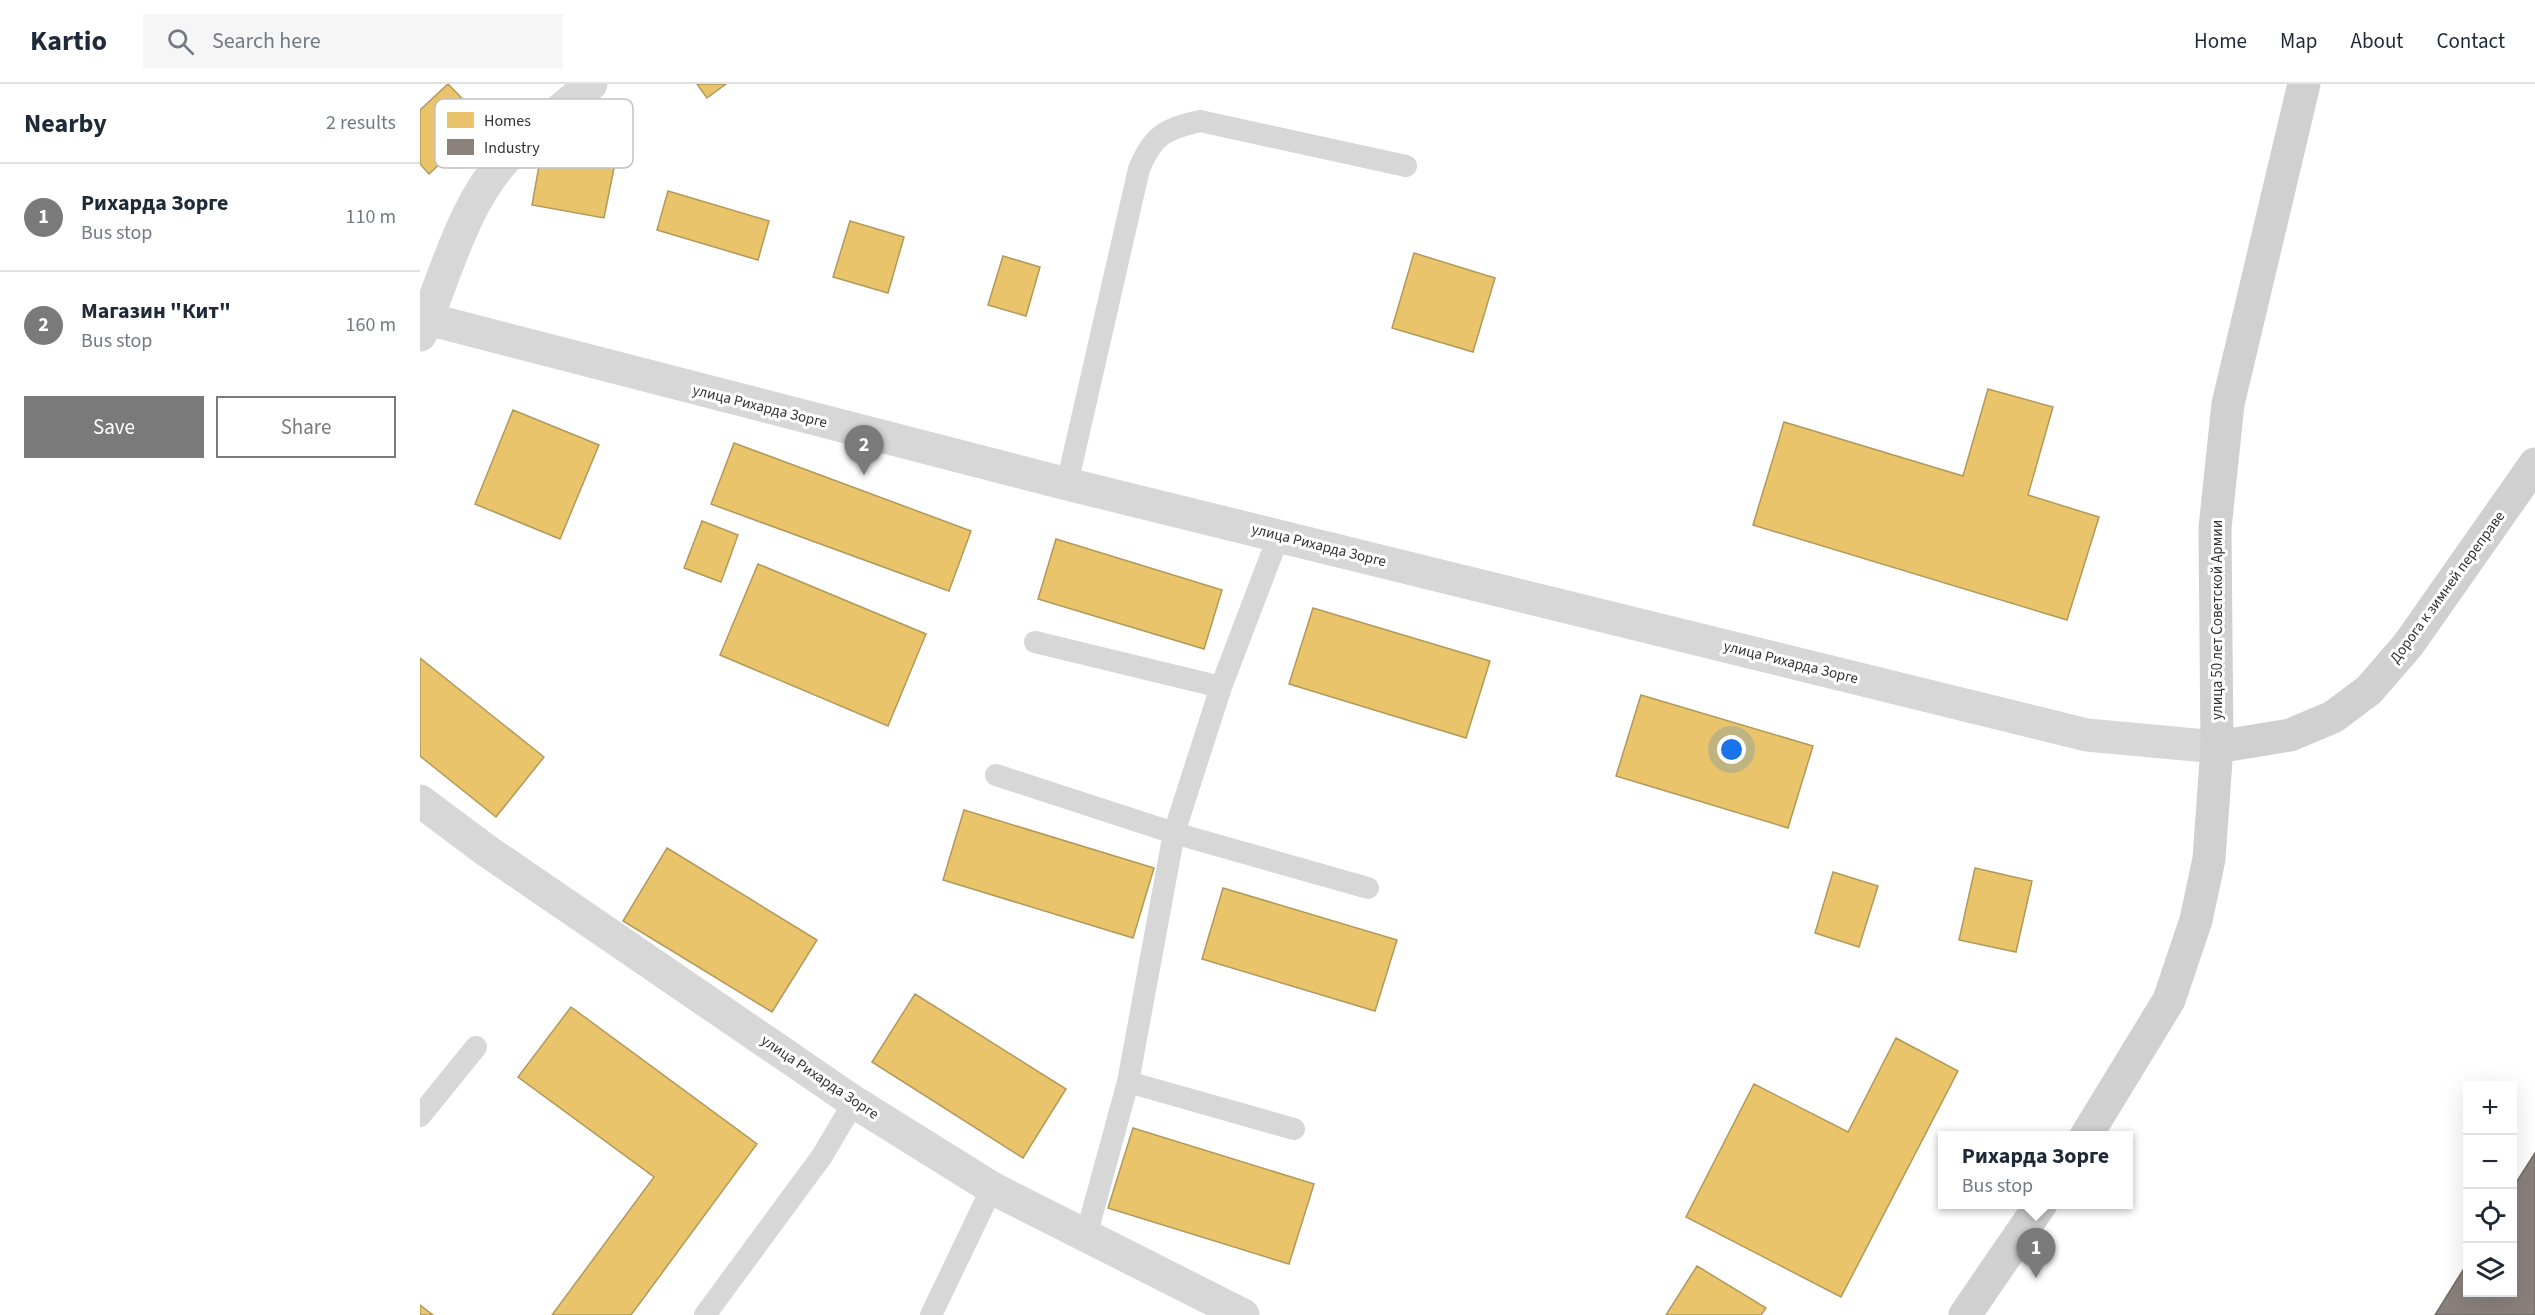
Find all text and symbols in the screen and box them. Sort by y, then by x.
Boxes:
search box [143,14,563,68]
text: Kartio [30,21,107,61]
icon: search [164,25,197,58]
text: Search here [212,25,321,57]
text: Home [2194,26,2247,56]
text: Map [2280,26,2318,56]
text: About [2351,26,2403,56]
text: Contact [2436,26,2505,56]
legend [435,99,633,168]
text: Nearby [24,105,107,142]
text: 2 results [326,109,396,137]
text: Homes [484,110,531,132]
text: Industry [484,137,540,159]
text: Рихарда Зорге [81,187,228,219]
text: 1 [38,203,49,231]
text: 110 m [346,203,396,231]
text: Bus stop [81,219,152,247]
text: Магазин "Кит" [81,295,231,327]
text: 2 [38,311,49,339]
text: 160 m [346,311,396,339]
text: Bus stop [81,327,152,355]
street label: улица Рихарда Зорге [690,380,829,433]
button: Save [24,396,204,458]
button: Share [216,396,396,458]
pin: 2 [844,426,884,475]
street label: Дорога к зимней переправе [2385,507,2510,668]
street label: улица Рихарда Зорге [1249,519,1388,572]
street label: улица 50 лет Советской Армии [2207,520,2228,720]
street label: улица Рихарда Зорге [1721,636,1860,689]
your location [1717,735,1746,764]
street label: улица Рихарда Зорге [757,1030,883,1125]
map controls [2463,1081,2517,1297]
button: + [2463,1081,2517,1135]
popup [1938,1131,2133,1209]
button: − [2463,1135,2517,1189]
text: Рихарда Зорге [1962,1140,2109,1172]
text: Bus stop [1962,1172,2033,1200]
button: locate [2463,1189,2517,1243]
pin: 1 [2016,1228,2056,1278]
button: layers [2463,1243,2517,1297]

